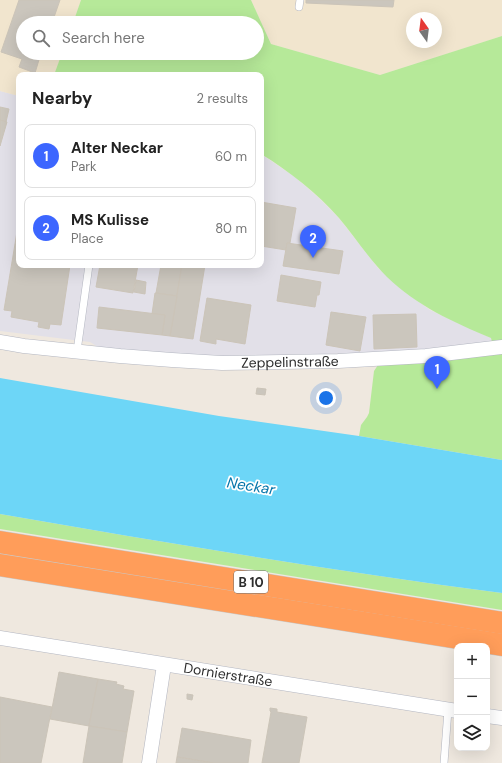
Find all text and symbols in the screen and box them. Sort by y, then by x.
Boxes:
north arrow [406,12,442,48]
search box [16,16,264,60]
icon: search [30,27,52,49]
text: Search here [62,28,145,48]
text: Nearby [32,87,92,109]
text: 2 results [197,90,248,107]
text: Alter Neckar [71,138,163,158]
text: 1 [44,148,48,165]
text: 60 m [215,148,247,165]
text: Park [71,158,97,175]
text: MS Kulisse [71,210,149,230]
text: 2 [42,220,50,237]
text: 80 m [215,220,247,237]
pin: 2 [300,225,326,258]
text: Place [71,230,103,247]
street label: Zeppelinstraße [241,352,339,372]
pin: 1 [424,356,450,389]
your location [316,388,336,408]
water label: Neckar [225,472,277,500]
road number: B 10 [234,571,268,593]
map controls [454,643,490,751]
button: + [454,643,490,679]
street label: Dornierstraße [182,658,274,690]
button: − [454,679,490,715]
button: layers [454,715,490,751]

